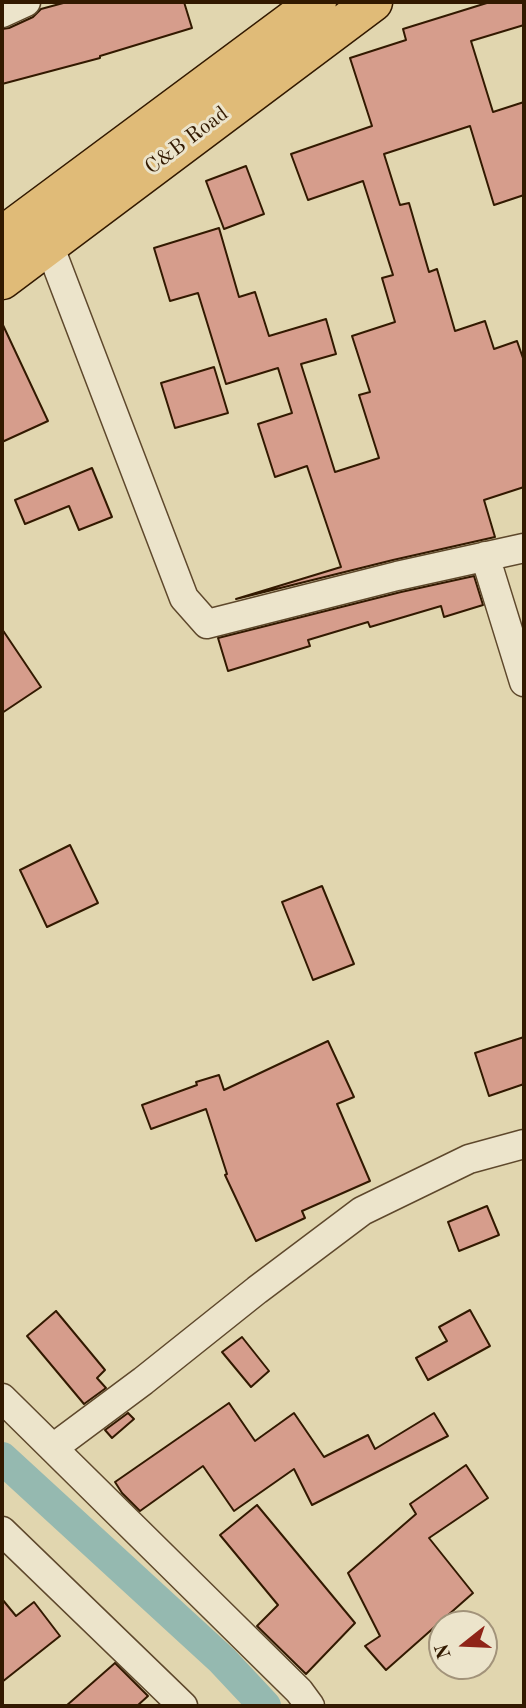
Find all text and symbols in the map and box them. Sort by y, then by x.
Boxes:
street label: C&B Road [140,102,234,180]
north arrow [428,1610,498,1680]
text: N [433,1641,456,1661]

